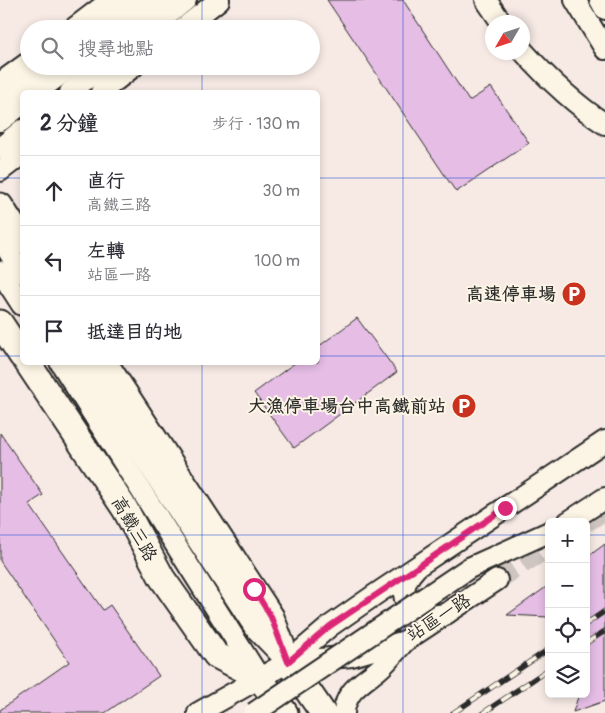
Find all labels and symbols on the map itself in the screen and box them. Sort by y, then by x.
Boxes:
north arrow [485,15,530,60]
parking icon: 高速停車場 [561,281,587,307]
place label: 高速停車場 [466,283,556,306]
parking icon: 大漁停車場台中高鐵前站 [451,393,477,419]
place label: 大漁停車場台中高鐵前站 [248,395,446,418]
street label: 高鐵三路 [106,492,162,566]
route end [494,497,517,520]
route start [243,578,266,601]
street label: 站區一路 [403,589,475,647]

